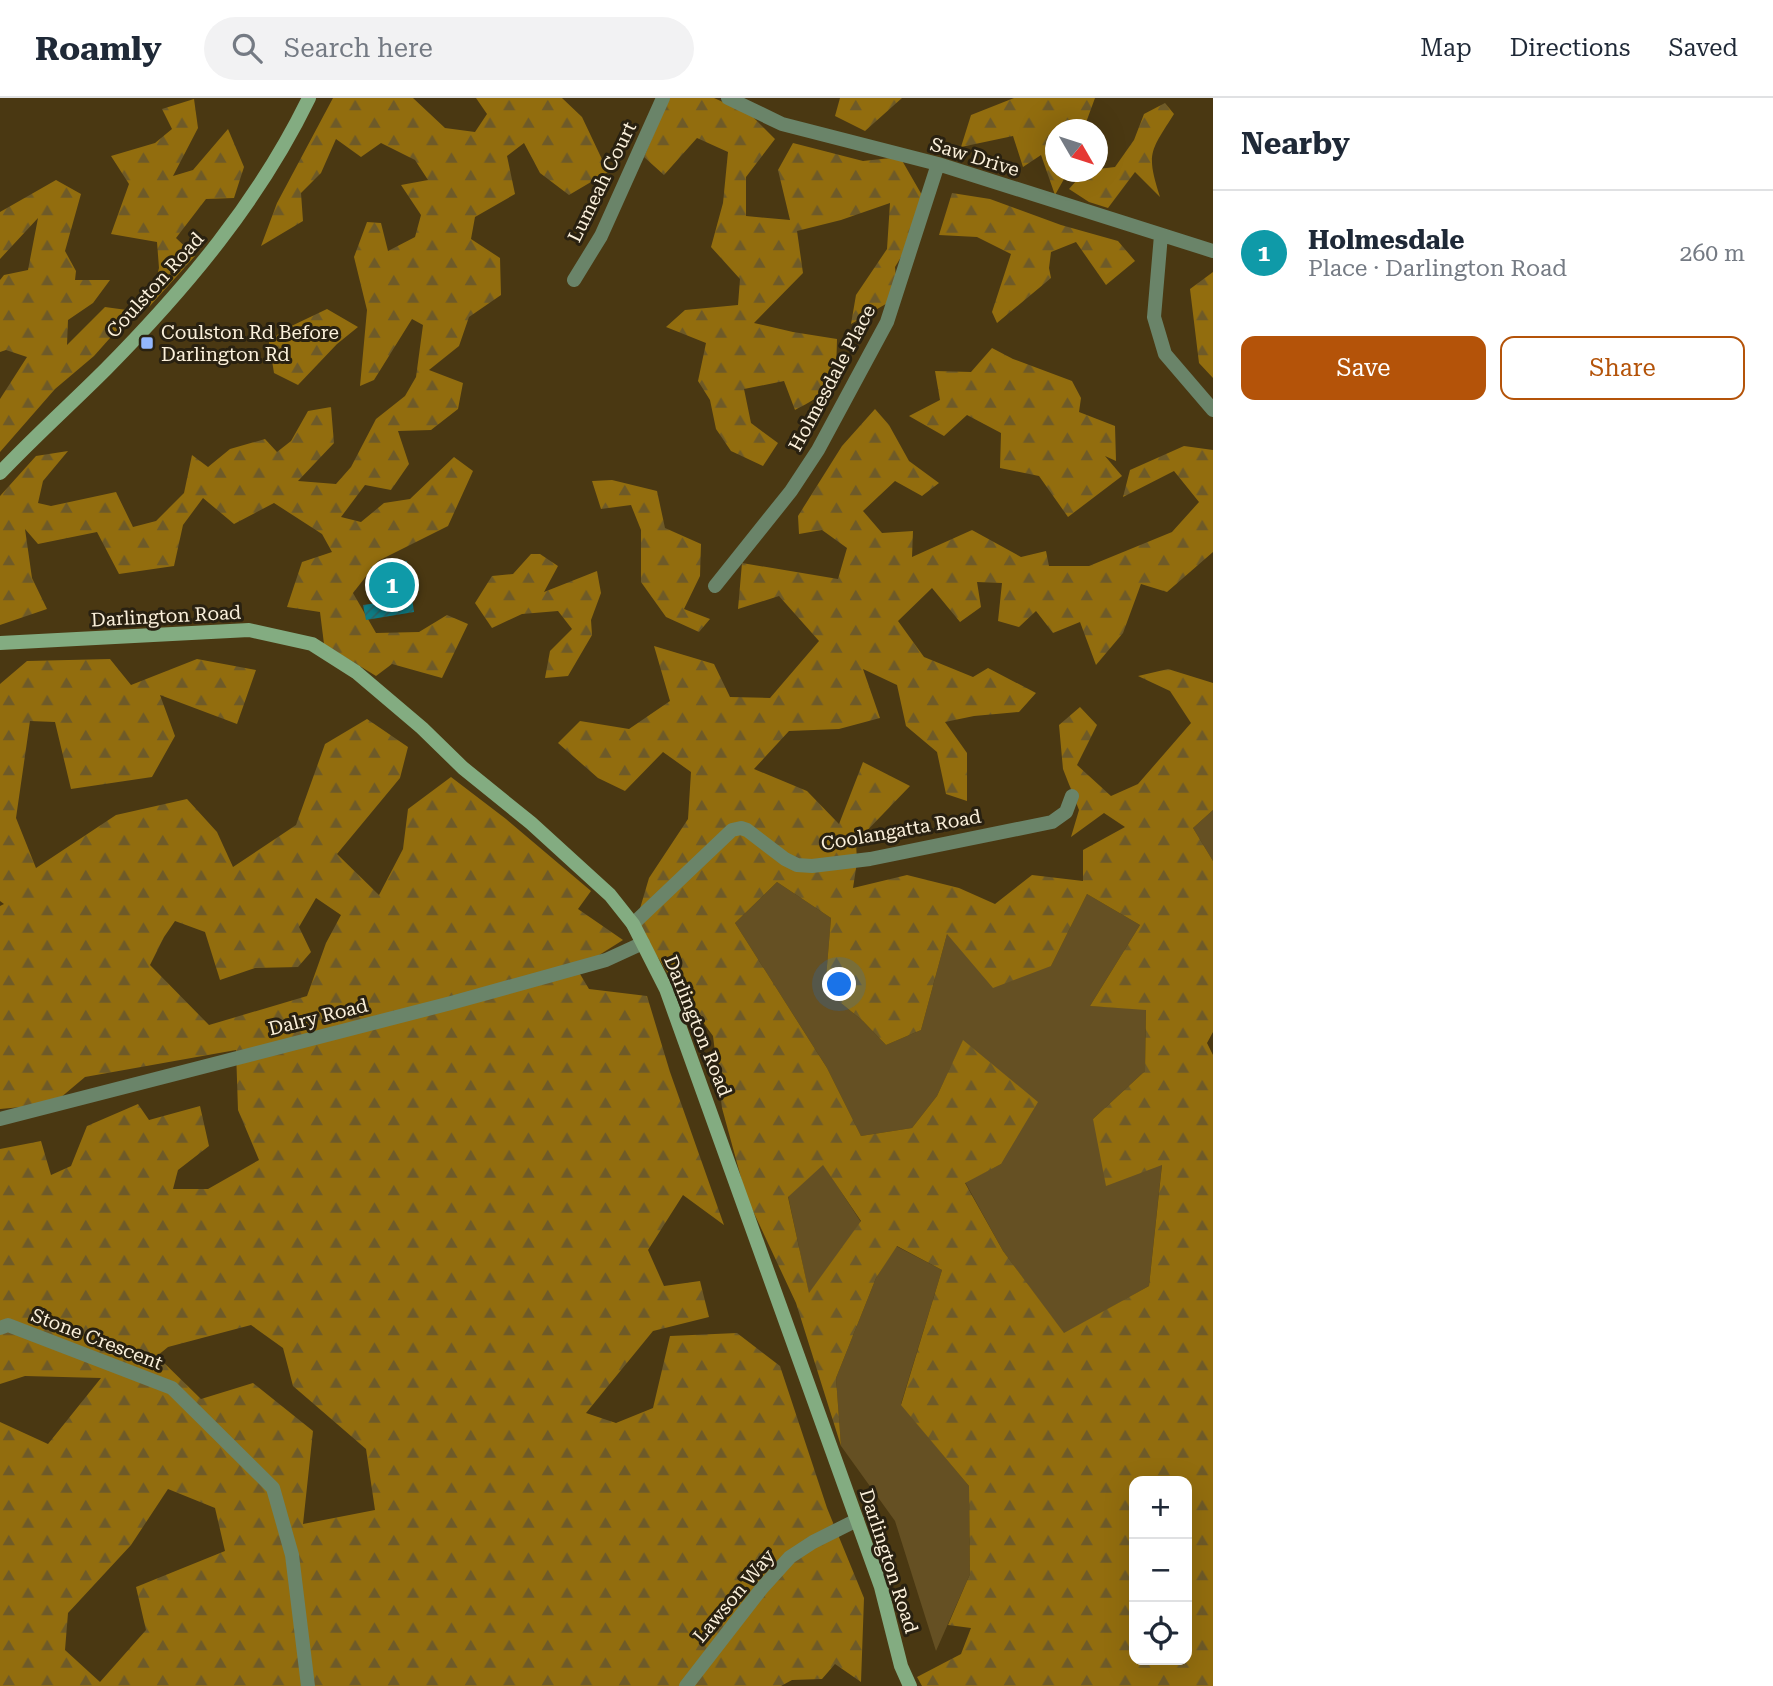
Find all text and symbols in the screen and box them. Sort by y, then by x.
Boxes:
search box [204,17,694,80]
text: Roamly [35,29,162,68]
icon: search [228,29,266,67]
text: Search here [284,33,433,63]
text: Map [1420,34,1472,62]
text: Directions [1510,34,1630,62]
text: Saved [1668,34,1738,62]
street label: Lumeah Court [563,118,641,246]
north arrow [1045,119,1108,182]
text: Nearby [1241,126,1350,161]
street label: Saw Drive [928,133,1022,181]
text: Holmesdale [1308,225,1465,255]
street label: Coulston Road [101,227,209,343]
text: 1 [1258,240,1270,267]
text: 260 m [1680,240,1745,267]
text: Place · Darlington Road [1308,255,1567,282]
street label: Holmesdale Place [784,301,880,455]
place label: Coulston Rd Before Darlington Rd [161,321,339,366]
marker: Coulston Rd Before Darlington Rd [139,335,155,351]
button: Save [1241,336,1486,400]
button: Share [1500,336,1745,400]
pin: 1 [369,559,415,611]
street label: Darlington Road [90,601,242,631]
street label: Coolangatta Road [819,805,983,855]
street label: Darlington Road [659,952,737,1100]
your location [822,967,856,1001]
street label: Dalry Road [266,994,370,1040]
street label: Stone Crescent [28,1303,166,1375]
map controls [1129,1476,1192,1665]
button: + [1129,1476,1192,1539]
street label: Darlington Road [855,1486,923,1636]
button: − [1129,1539,1192,1602]
street label: Lawson Way [688,1544,780,1647]
button: locate [1129,1602,1192,1665]

